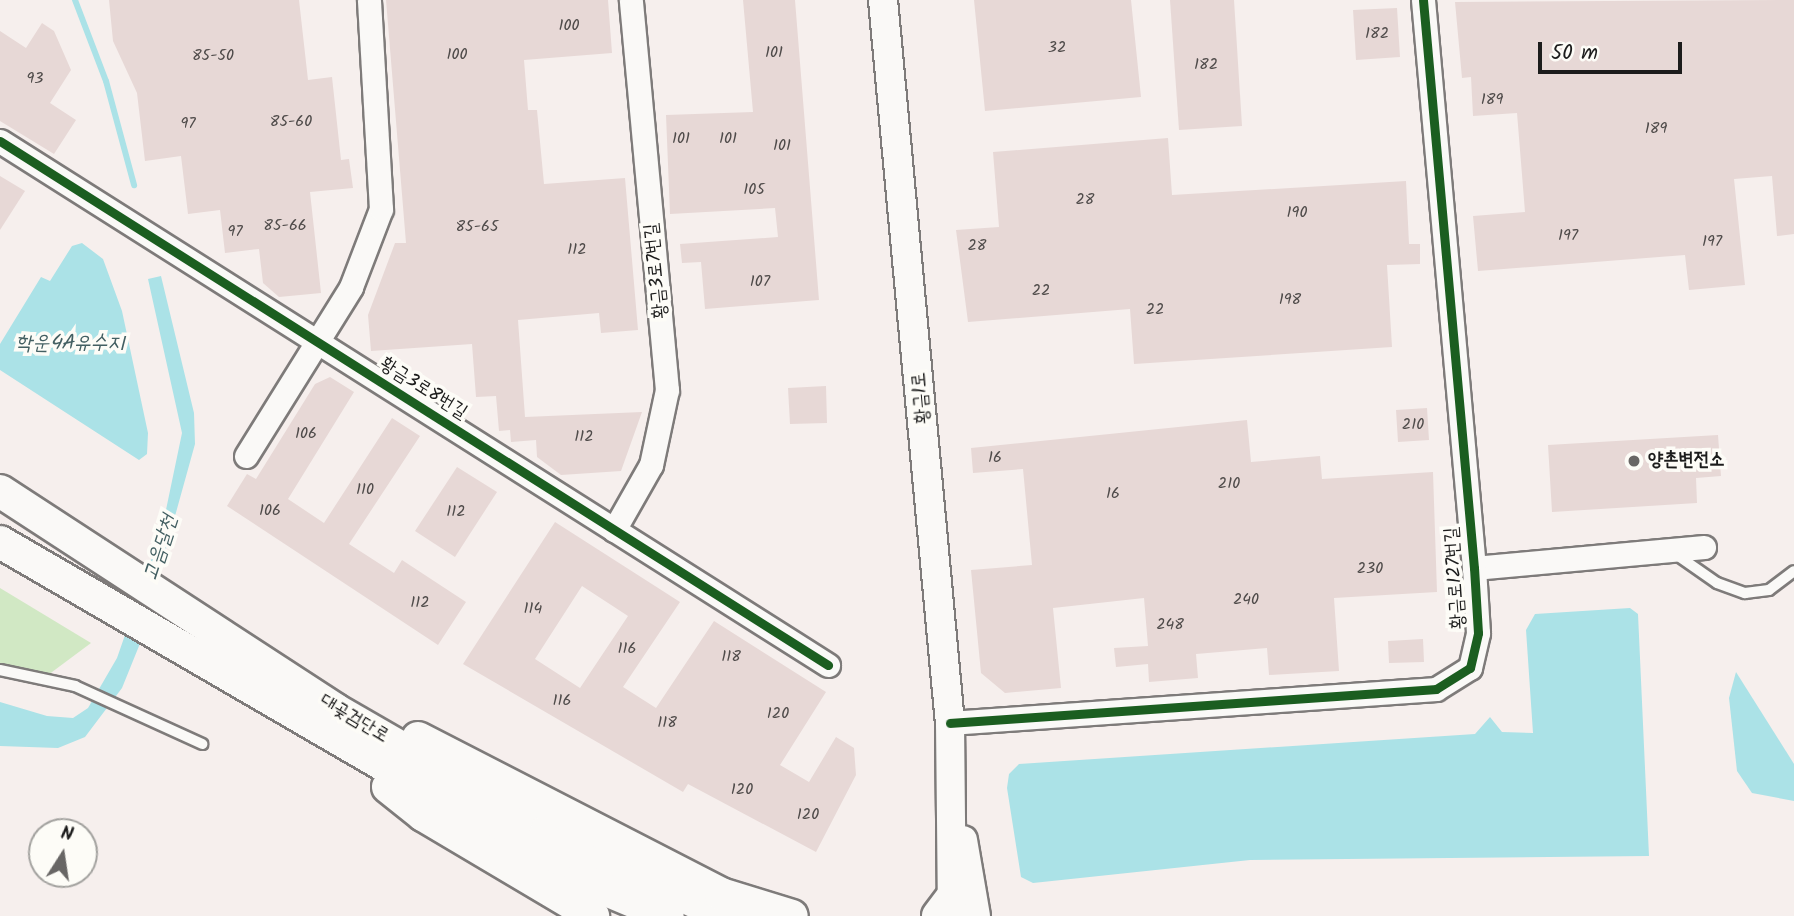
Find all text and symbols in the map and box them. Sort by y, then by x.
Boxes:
house number: 100 [558,16,580,36]
house number: 182 [1365,24,1389,44]
scale bar [1542,28,1686,72]
text: 50 m [1551,37,1598,70]
house number: 32 [1048,38,1066,58]
house number: 101 [765,43,783,63]
house number: 100 [446,45,468,65]
house number: 85-50 [192,46,234,66]
house number: 182 [1194,55,1218,75]
house number: 93 [27,69,43,89]
house number: 189 [1481,90,1503,110]
house number: 85-60 [270,112,312,132]
house number: 97 [180,114,196,134]
house number: 189 [1645,119,1667,139]
house number: 101 [672,129,690,149]
house number: 101 [719,129,737,149]
house number: 101 [773,136,791,156]
house number: 105 [743,180,765,200]
house number: 28 [1076,190,1094,210]
house number: 190 [1287,203,1307,223]
house number: 85-66 [263,216,307,236]
house number: 85-65 [455,217,499,237]
house number: 97 [227,222,243,242]
street label: 황금3로7번길 [641,222,673,320]
house number: 197 [1558,226,1578,246]
house number: 197 [1702,232,1722,252]
house number: 28 [968,236,986,256]
house number: 112 [567,240,587,260]
house number: 107 [750,272,770,292]
house number: 22 [1032,281,1050,301]
house number: 198 [1279,290,1301,310]
house number: 22 [1146,300,1164,320]
water label: 학운4A유수지 [16,331,124,357]
street label: 황금3로8번길 [375,353,471,425]
street label: 황금1로 [908,371,936,425]
house number: 210 [1402,415,1424,435]
house number: 106 [295,424,317,444]
house number: 112 [574,427,594,447]
house number: 16 [988,448,1002,468]
place label: 양촌변전소 [1648,450,1724,472]
marker: 양촌변전소 [1626,453,1642,469]
house number: 210 [1218,474,1240,494]
house number: 110 [356,480,374,500]
house number: 16 [1106,484,1120,504]
house number: 106 [259,501,281,521]
house number: 112 [446,502,466,522]
water label: 고음달천 [139,512,183,584]
street label: 황금로127번길 [1441,526,1471,630]
house number: 230 [1357,559,1383,579]
house number: 240 [1233,590,1259,610]
house number: 112 [410,593,430,613]
house number: 114 [524,599,542,619]
house number: 248 [1156,615,1184,635]
house number: 116 [618,639,636,659]
house number: 118 [721,647,741,667]
street label: 대곶검단로 [315,690,393,748]
house number: 116 [553,691,571,711]
house number: 120 [767,704,789,724]
house number: 118 [657,713,677,733]
house number: 120 [731,780,753,800]
house number: 120 [797,805,819,825]
north arrow [28,818,98,888]
text: N [58,818,76,850]

